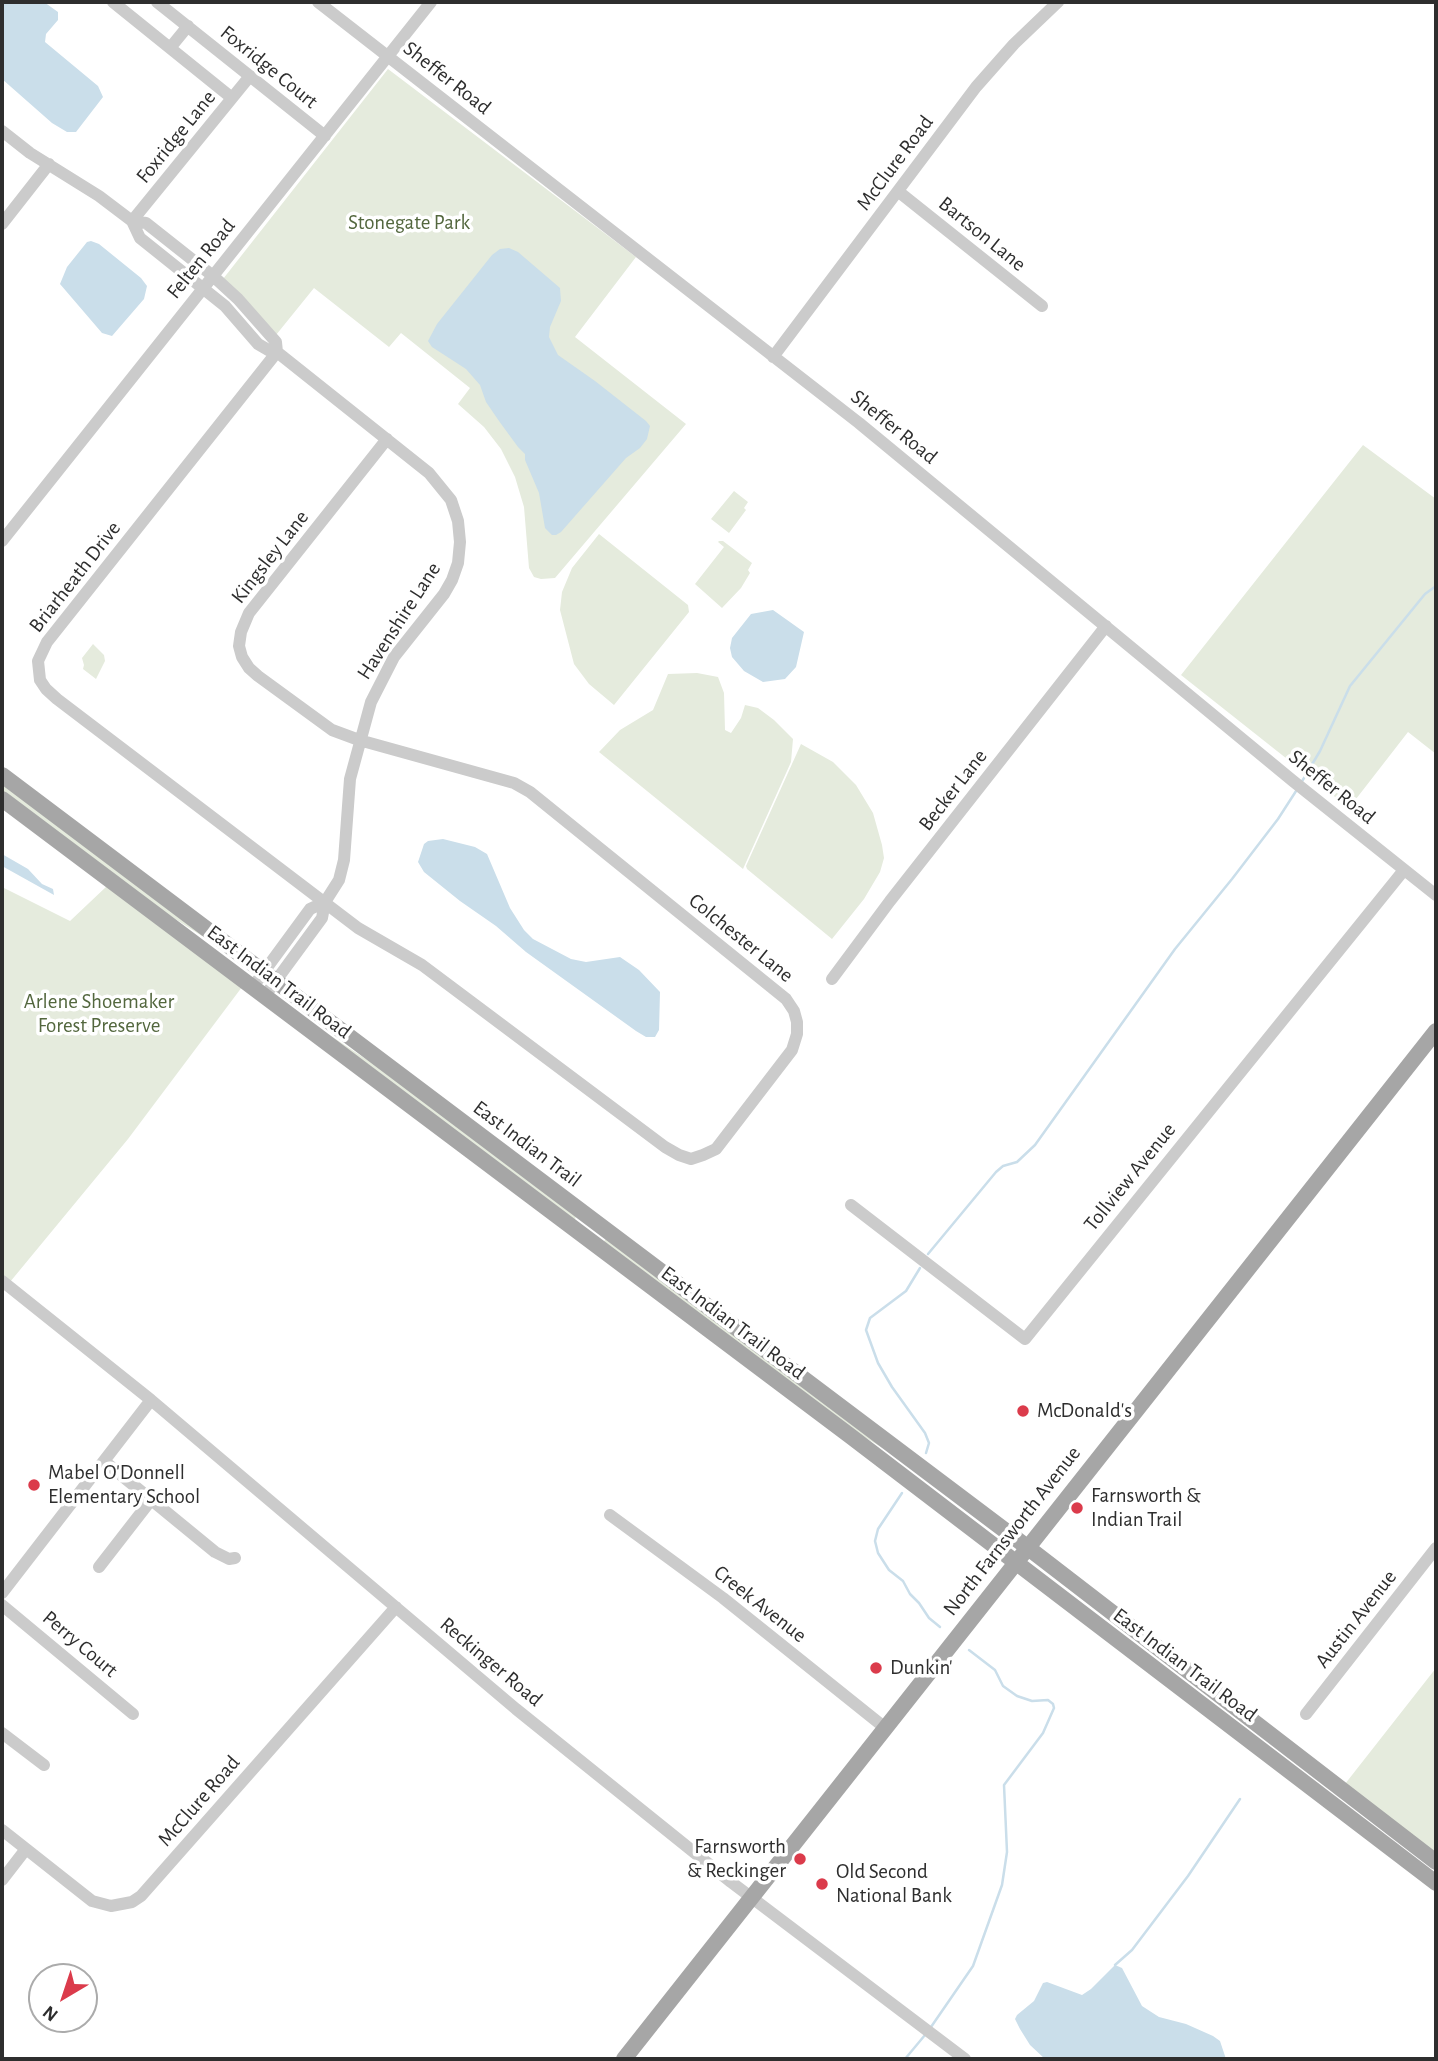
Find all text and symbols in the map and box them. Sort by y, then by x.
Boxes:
street label: Foxridge Court [215,20,323,114]
street label: Sheffer Road [398,36,496,120]
street label: Foxridge Lane [131,85,221,189]
street label: McClure Road [851,110,939,216]
street label: Bartson Lane [933,191,1031,277]
park label: Stonegate Park [348,210,470,236]
street label: Felten Road [161,214,241,304]
street label: Sheffer Road [846,384,942,470]
street label: Kingsley Lane [226,505,314,609]
street label: Briarheath Drive [24,516,126,638]
street label: Havenshire Lane [352,558,446,684]
street label: Becker Lane [913,744,993,836]
street label: Sheffer Road [1284,744,1380,830]
street label: Colchester Lane [684,888,798,988]
street label: East Indian Trail Road [202,920,356,1044]
park label: Arlene Shoemaker Forest Preserve [24,989,174,1039]
street label: East Indian Trail [468,1095,586,1193]
street label: Tollview Avenue [1079,1118,1181,1236]
street label: East Indian Trail Road [656,1261,810,1385]
place label: McDonald's [1037,1398,1132,1424]
marker: McDonald's [1015,1403,1031,1419]
street label: North Farnsworth Avenue [938,1441,1086,1621]
place label: Mabel O'Donnell Elementary School [48,1460,200,1510]
marker: Mabel O'Donnell Elementary School [26,1477,42,1493]
place label: Farnsworth & Indian Trail [1091,1483,1201,1533]
marker: Farnsworth & Indian Trail [1069,1500,1085,1516]
street label: Creek Avenue [709,1560,811,1648]
street label: Austin Avenue [1310,1565,1402,1673]
street label: East Indian Trail Road [1108,1603,1262,1727]
street label: Perry Court [37,1605,123,1683]
street label: Reckinger Road [435,1612,547,1712]
place label: Dunkin' [890,1655,953,1681]
marker: Dunkin' [868,1660,884,1676]
street label: McClure Road [153,1750,245,1852]
place label: Farnsworth & Reckinger [687,1834,786,1884]
marker: Farnsworth & Reckinger [792,1851,808,1867]
place label: Old Second National Bank [836,1859,952,1909]
marker: Old Second National Bank [814,1876,830,1892]
north arrow [28,1963,98,2033]
text: N [40,2002,62,2025]

